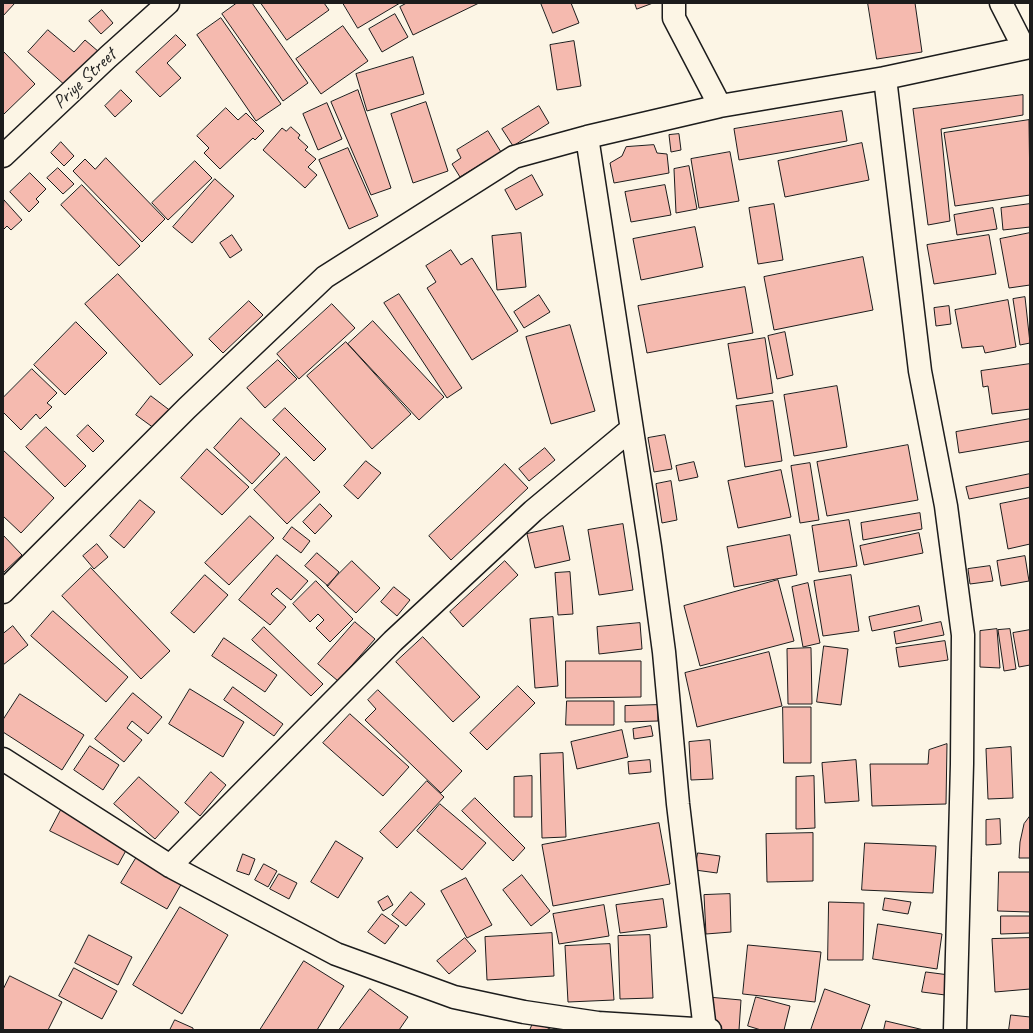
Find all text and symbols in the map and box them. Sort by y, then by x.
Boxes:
street label: Priye Street [49,44,121,114]

